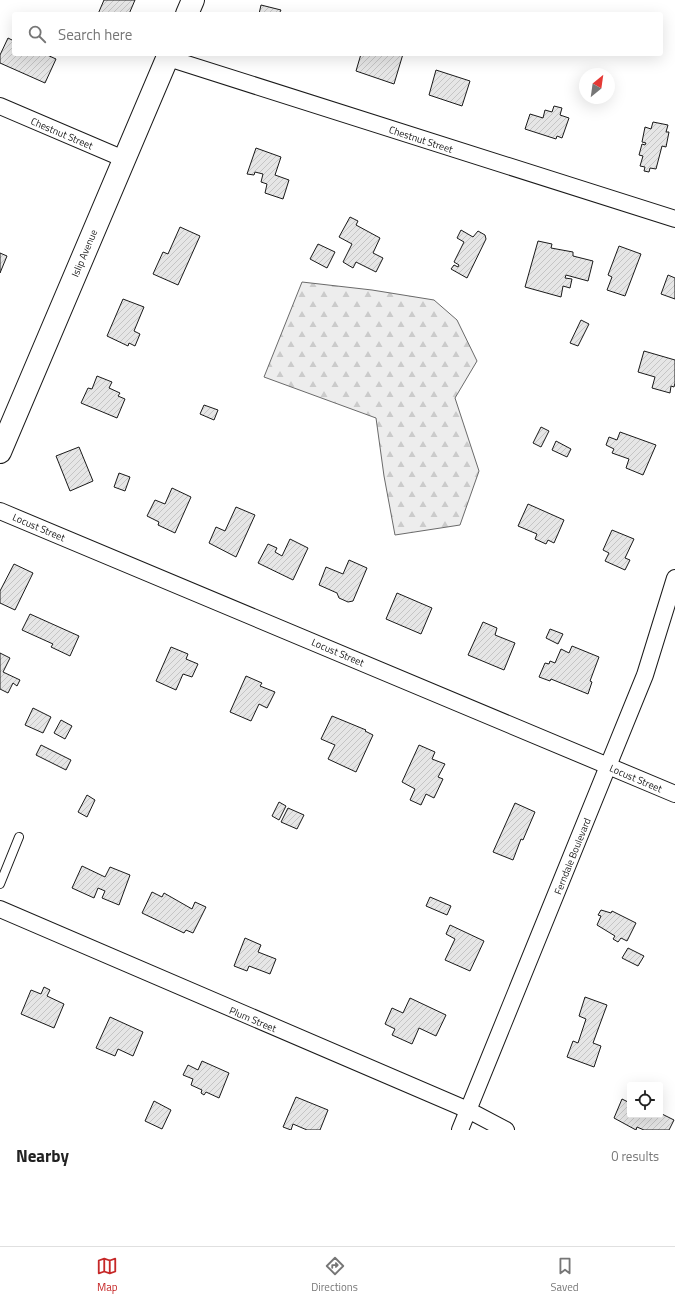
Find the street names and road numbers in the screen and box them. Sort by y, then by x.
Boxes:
street label: Chestnut Street [28,114,96,153]
street label: Chestnut Street [387,122,455,157]
street label: Islip Avenue [68,227,101,279]
street label: Locust Street [10,510,68,545]
street label: Locust Street [309,635,367,670]
street label: Locust Street [607,761,665,796]
street label: Ferndale Boulevard [550,816,595,897]
street label: Plum Street [227,1003,279,1036]

